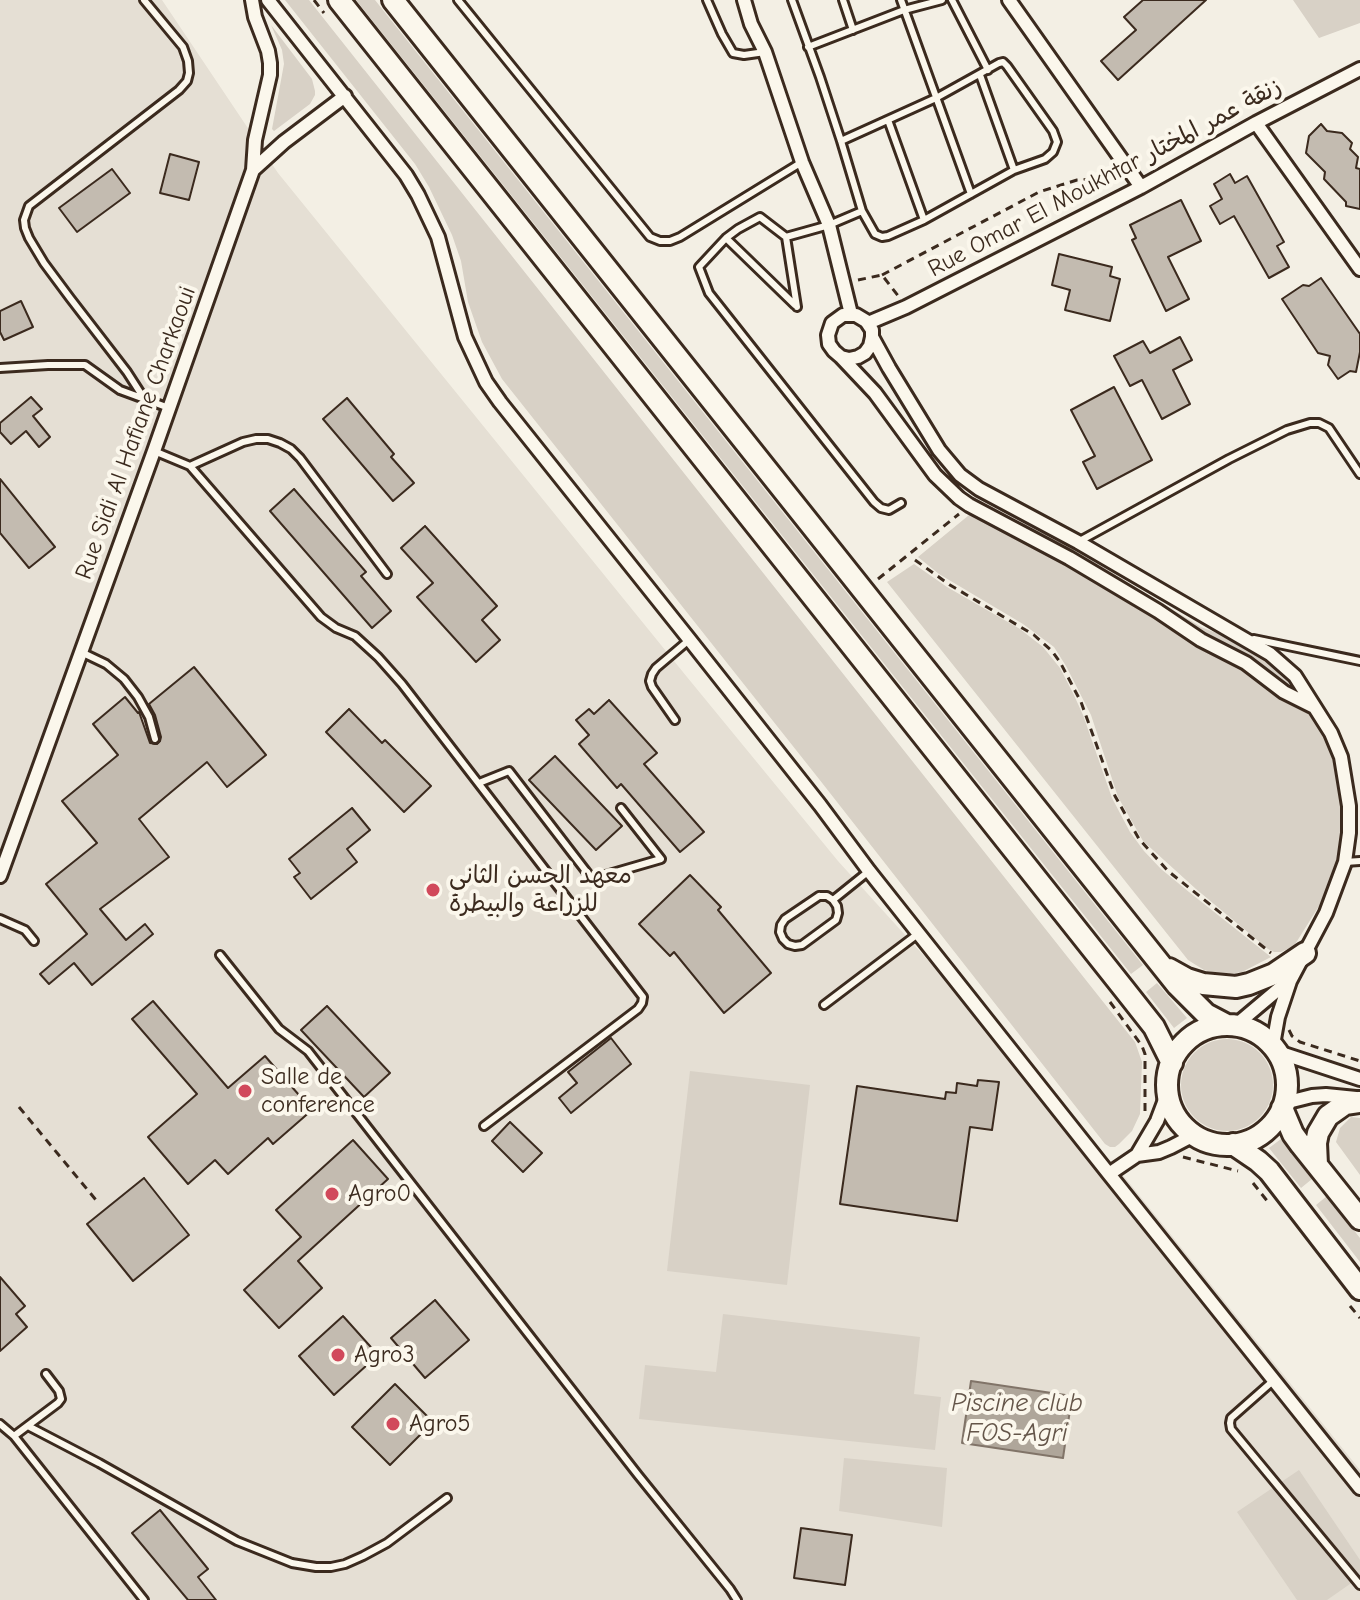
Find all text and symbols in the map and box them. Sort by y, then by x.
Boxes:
street label: Rue Omar El Moukhtar زنقة عمر المختار [923,72,1287,284]
street label: Rue Sidi Al Hafiane Charkaoui [70,283,202,583]
place label: معهد الحسن الثاني للزراعة والبيطرة [449,862,632,918]
marker: معهد الحسن الثاني للزراعة والبيطرة [424,881,442,899]
place label: Salle de conference [261,1063,375,1119]
marker: Salle de conference [236,1082,254,1100]
place label: Agro0 [348,1180,411,1208]
marker: Agro0 [323,1185,341,1203]
place label: Agro3 [354,1341,415,1369]
marker: Agro3 [329,1346,347,1364]
water label: Piscine club FOS-Agri [951,1388,1083,1450]
place label: Agro5 [409,1410,470,1438]
marker: Agro5 [384,1415,402,1433]

